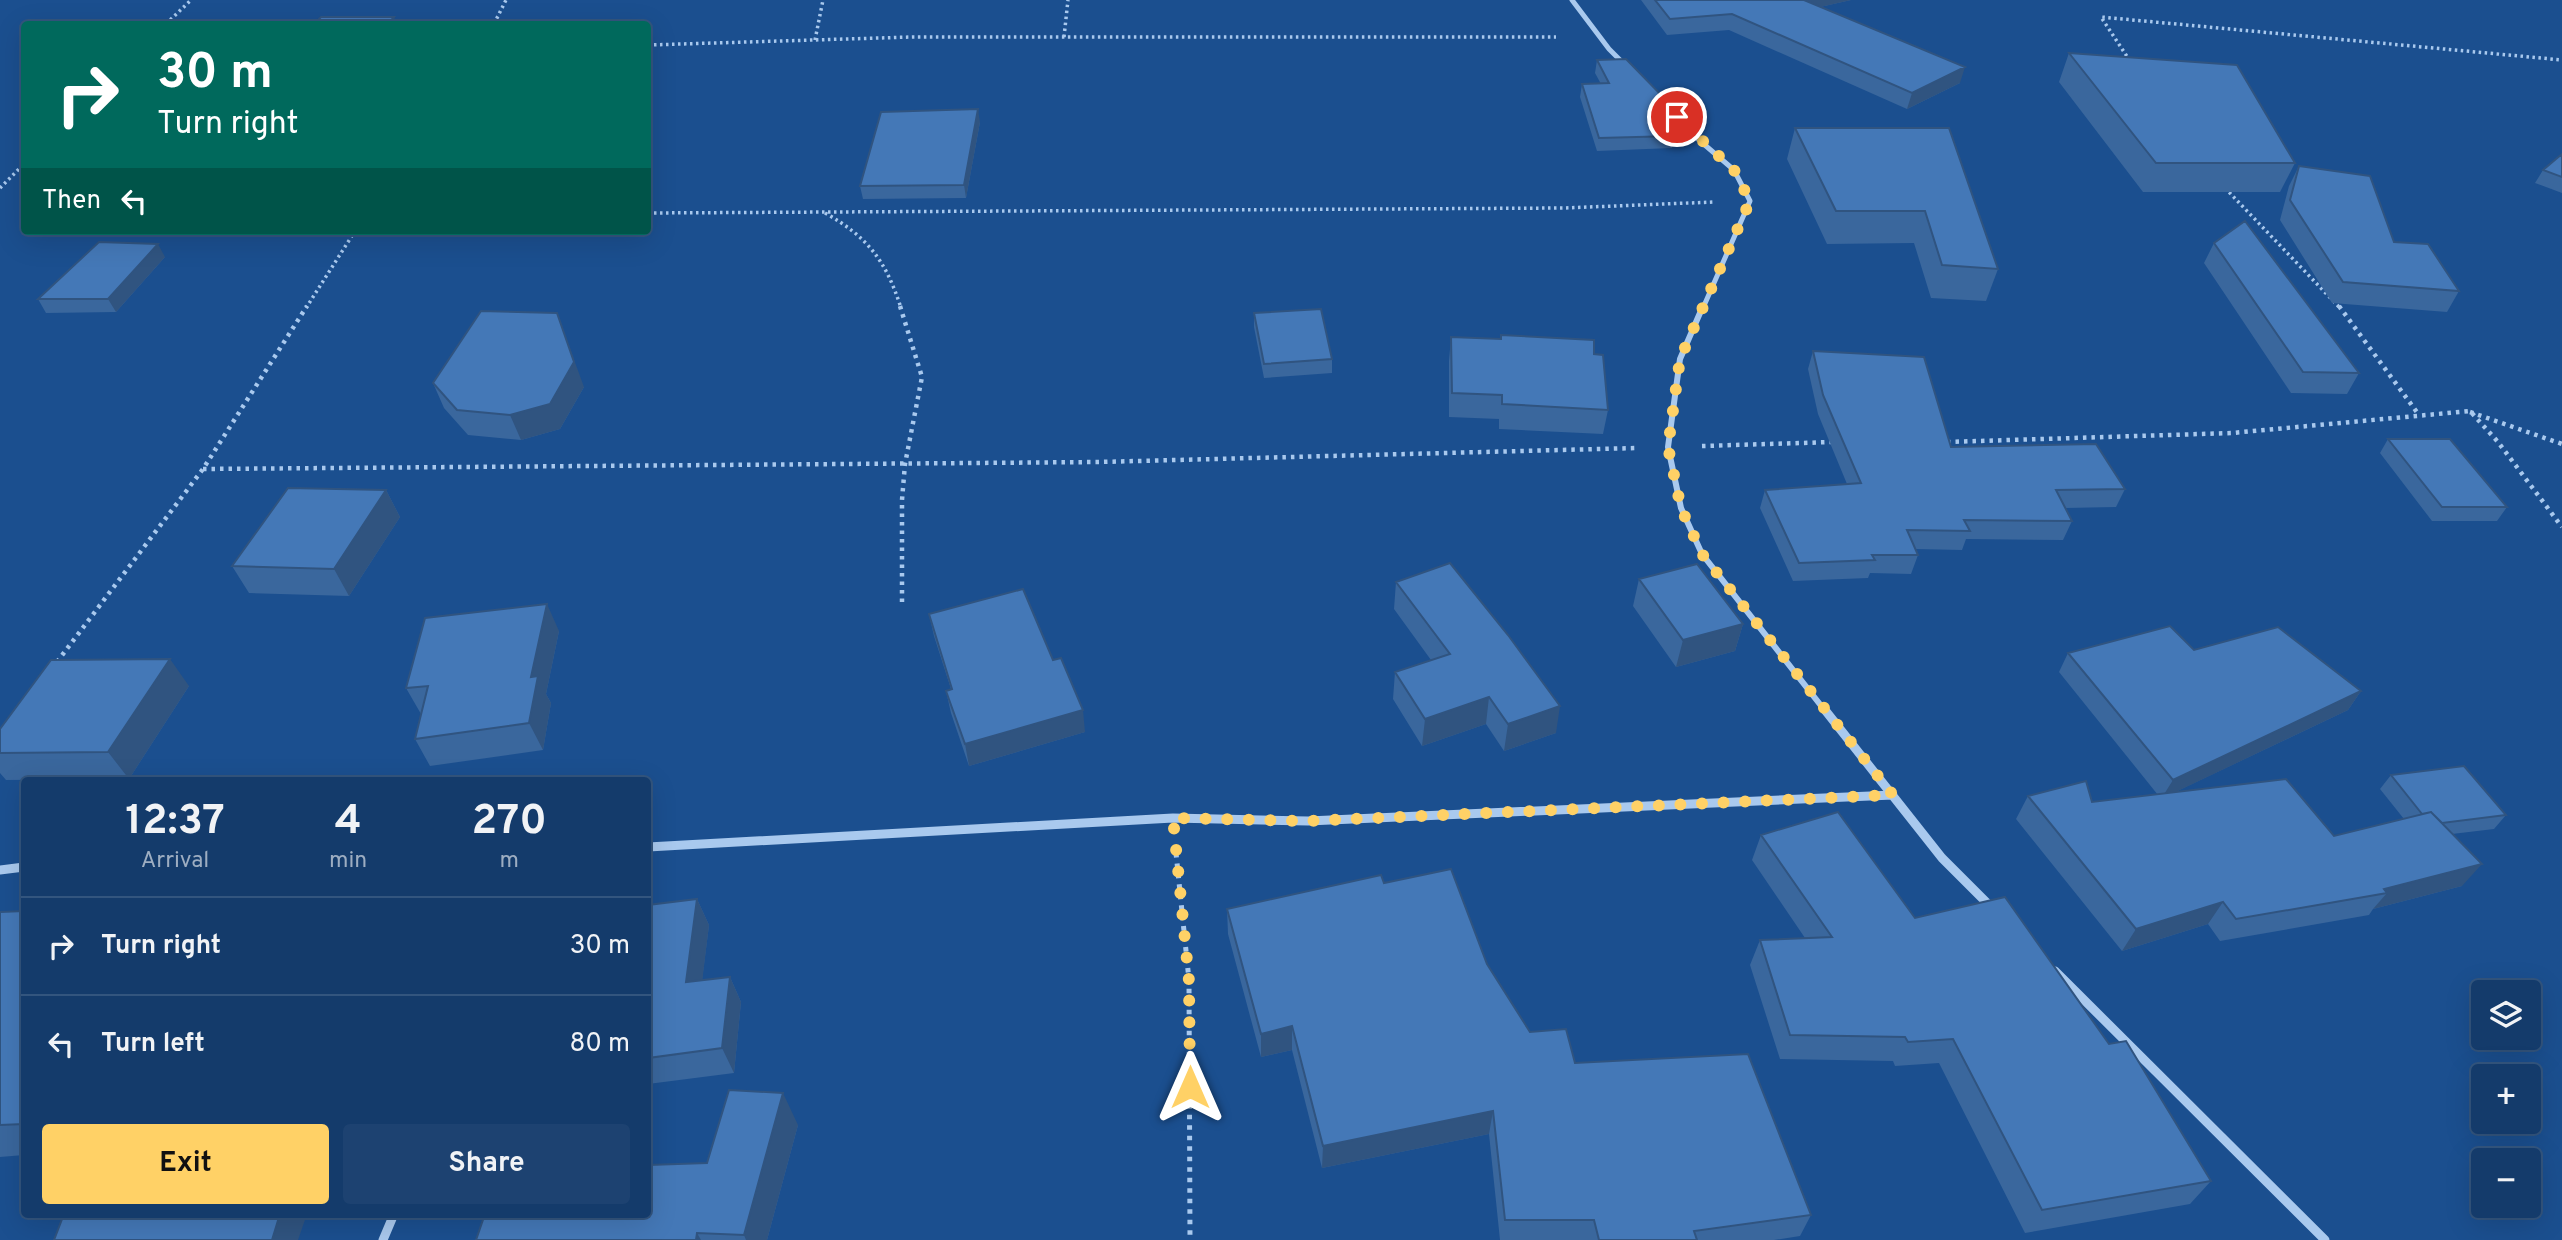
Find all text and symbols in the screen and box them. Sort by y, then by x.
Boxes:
text: 30 m [157,44,273,106]
icon: right [42,49,133,140]
pin [1647,87,1707,147]
icon: arrive [1658,98,1696,136]
text: Turn right [157,105,299,145]
icon: left [115,182,153,220]
text: Then [42,185,101,218]
text: 12:37 [125,796,225,849]
text: 4 [335,796,362,849]
text: 270 [471,796,547,849]
text: Arrival [141,847,209,876]
text: min [329,847,367,876]
text: m [499,847,519,876]
icon: right [42,927,80,965]
text: Turn right [101,930,221,963]
text: 30 m [570,930,630,963]
map controls [2471,980,2541,1218]
button: layers [2471,980,2541,1050]
icon: left [42,1025,80,1063]
text: Turn left [101,1028,205,1061]
text: 80 m [570,1028,630,1061]
position arrow [1153,1050,1227,1124]
button: + [2471,1064,2541,1134]
button: Exit [42,1124,329,1204]
button: Share [343,1124,630,1204]
button: − [2471,1148,2541,1218]

